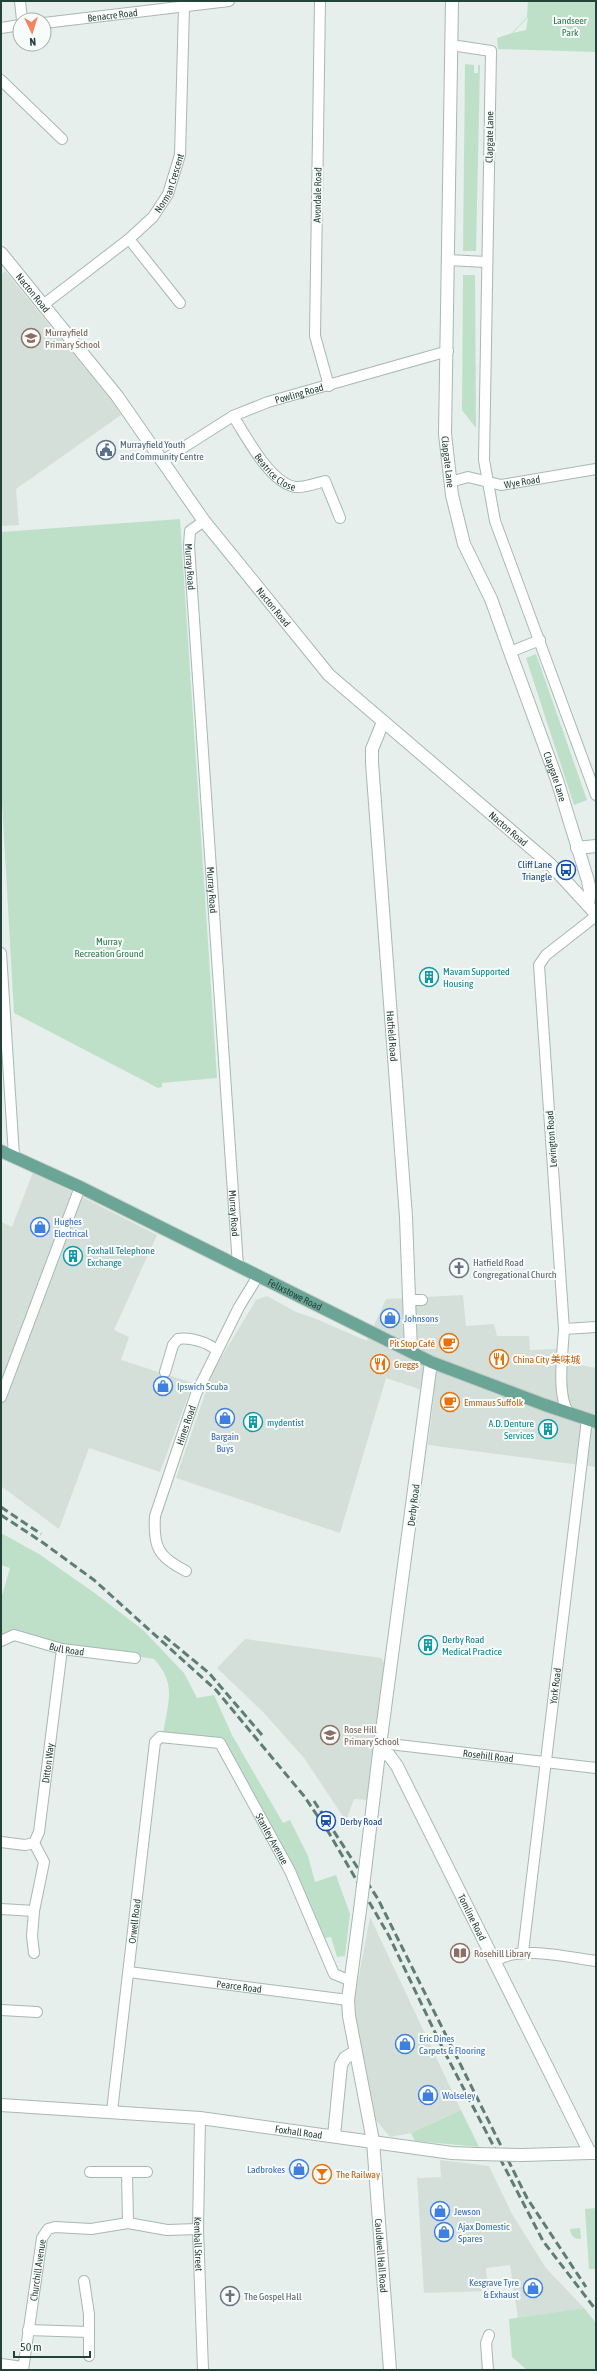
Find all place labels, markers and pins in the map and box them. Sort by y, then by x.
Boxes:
school or university icon: Murrayfield Primary School [20,327,42,349]
place label: Murrayfield Primary School [45,327,101,350]
public building icon: Murrayfield Youth and Community Centre [95,439,117,461]
place label: Murrayfield Youth and Community Centre [120,439,204,462]
place label: Cliff Lane Triangle [518,859,552,882]
bus stop icon: Cliff Lane Triangle [555,859,577,881]
building icon: Mavam Supported Housing [418,966,440,988]
place label: Mavam Supported Housing [443,966,510,989]
shop icon: Hughes Electrical [29,1216,51,1238]
place label: Hughes Electrical [54,1216,88,1239]
building icon: Foxhall Telephone Exchange [62,1245,84,1267]
place label: Foxhall Telephone Exchange [87,1245,155,1268]
church icon: Hatfield Road Congregational Church [448,1257,470,1279]
place label: Hatfield Road Congregational Church [473,1257,557,1280]
shop icon: Johnsons [379,1307,401,1329]
place label: Johnsons [404,1313,439,1324]
cafe icon: Pit Stop Café [438,1332,460,1354]
place label: Pit Stop Café [390,1338,435,1349]
restaurant icon: China City 美味城 [488,1348,510,1370]
restaurant icon: Greggs [369,1353,391,1375]
place label: China City 美味城 [513,1354,581,1365]
place label: Greggs [394,1359,419,1370]
shop icon: Ipswich Scuba [152,1375,174,1397]
place label: Ipswich Scuba [177,1381,228,1392]
cafe icon: Emmaus Suffolk [439,1391,461,1413]
place label: Emmaus Suffolk [464,1397,524,1408]
shop icon: Bargain Buys [214,1407,236,1429]
building icon: mydentist [242,1411,264,1433]
place label: mydentist [267,1417,304,1428]
place label: A.D. Denture Services [489,1418,534,1441]
building icon: A.D. Denture Services [537,1418,559,1440]
place label: Bargain Buys [211,1431,239,1454]
building icon: Derby Road Medical Practice [417,1634,439,1656]
place label: Derby Road Medical Practice [442,1634,502,1657]
school or university icon: Rose Hill Primary School [319,1724,341,1746]
place label: Rose Hill Primary School [344,1724,400,1747]
station icon: Derby Road [315,1810,337,1832]
place label: Derby Road [340,1816,383,1827]
library icon: Rosehill Library [449,1942,471,1964]
place label: Rosehill Library [474,1948,531,1959]
shop icon: Eric Dines Carpets & Flooring [394,2033,416,2055]
place label: Eric Dines Carpets & Flooring [419,2033,486,2056]
shop icon: Wolseley [417,2084,439,2106]
place label: Wolseley [442,2090,475,2101]
shop icon: Ladbrokes [288,2158,310,2180]
bar icon: The Railway [311,2163,333,2185]
place label: Ladbrokes [247,2164,285,2175]
place label: The Railway [336,2169,380,2180]
shop icon: Jewson [429,2200,451,2222]
place label: Jewson [454,2206,481,2217]
shop icon: Ajax Domestic Spares [433,2221,455,2243]
place label: Ajax Domestic Spares [458,2221,510,2244]
place label: Kesgrave Tyre & Exhaust [469,2277,519,2300]
shop icon: Kesgrave Tyre & Exhaust [522,2277,544,2299]
church icon: The Gospel Hall [219,2285,241,2307]
place label: The Gospel Hall [244,2291,302,2302]

